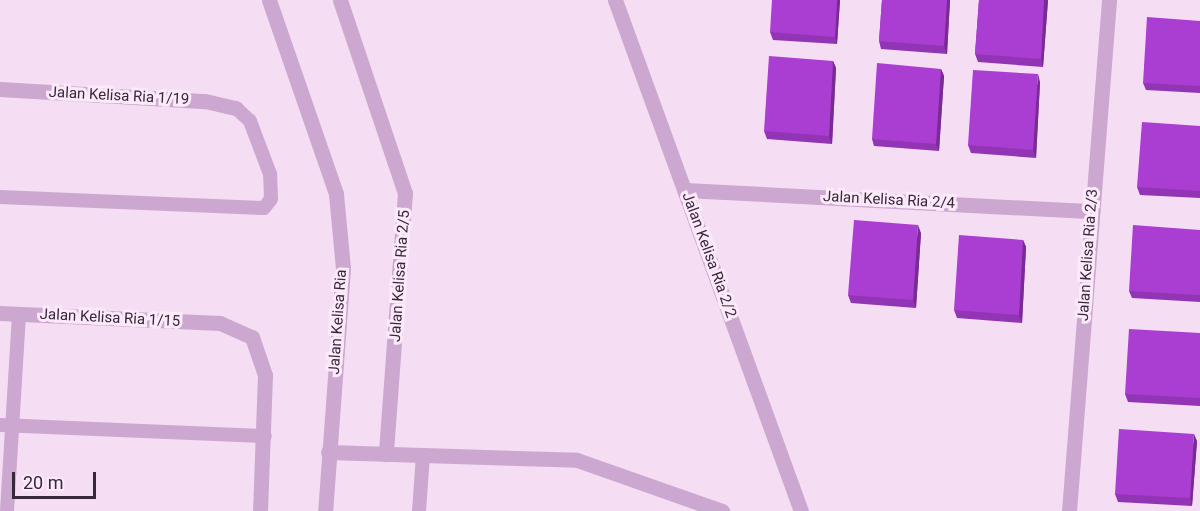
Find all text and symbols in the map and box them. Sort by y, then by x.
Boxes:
street label: Jalan Kelisa Ria 1/19 [48,83,190,109]
street label: Jalan Kelisa Ria 2/4 [823,188,955,212]
street label: Jalan Kelisa Ria 2/3 [1074,188,1102,322]
street label: Jalan Kelisa Ria 2/2 [678,190,740,320]
street label: Jalan Kelisa Ria 2/5 [386,209,414,343]
street label: Jalan Kelisa Ria [325,269,351,375]
street label: Jalan Kelisa Ria 1/15 [39,305,181,331]
scale bar [15,460,99,498]
text: 20 m [23,472,63,493]

